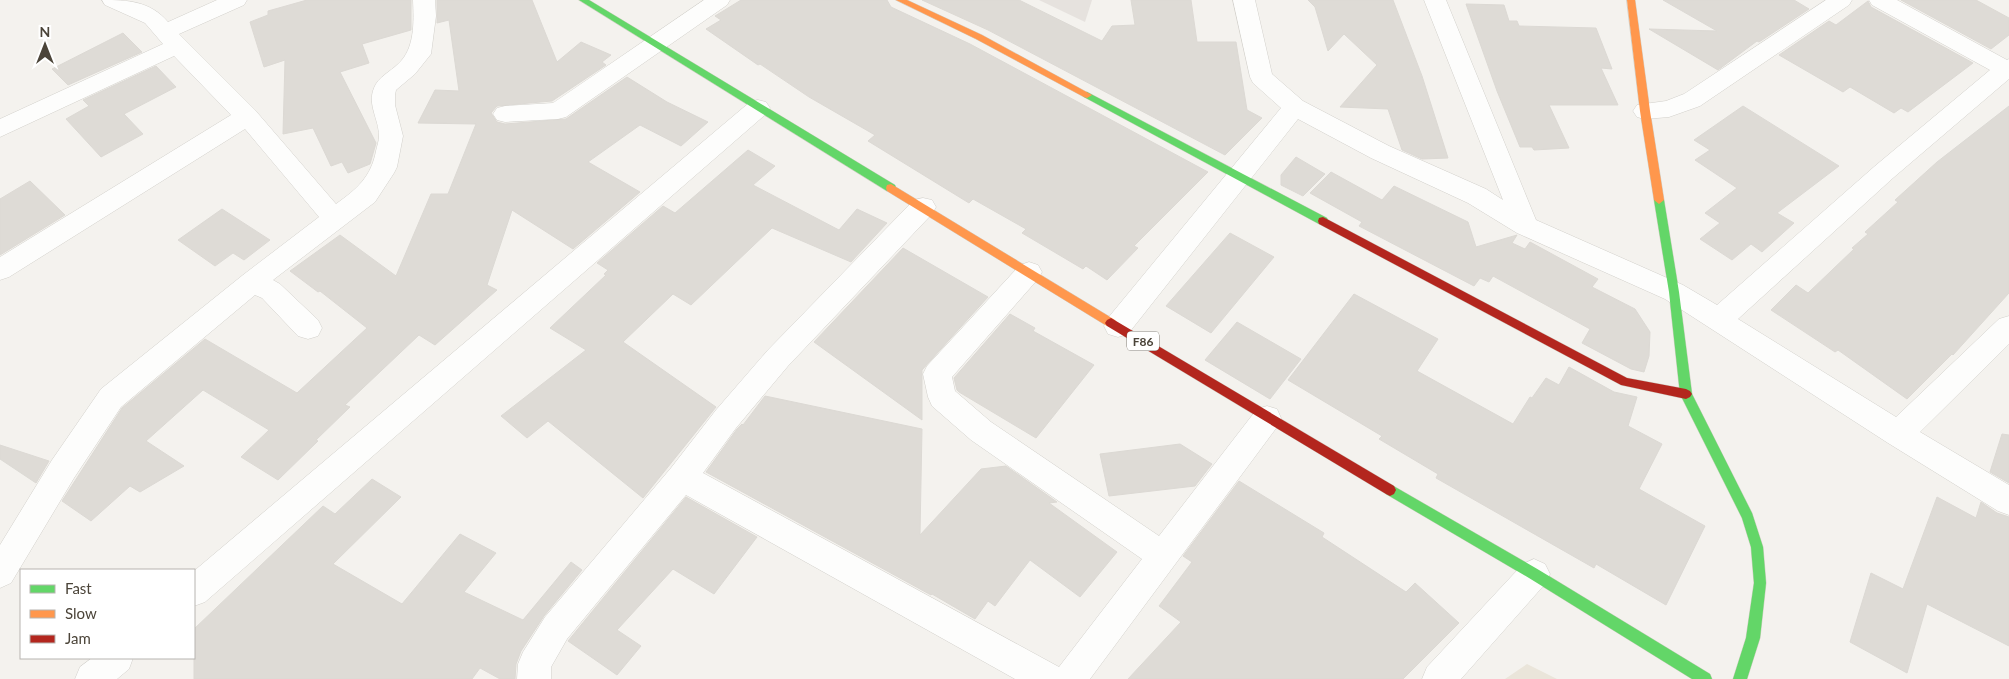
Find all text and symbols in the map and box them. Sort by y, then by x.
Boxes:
north arrow [20,20,70,70]
text: N [40,23,50,40]
road number: F86 [1127,332,1159,351]
legend [20,569,195,659]
text: Fast [65,579,92,597]
text: Slow [65,604,97,622]
text: Jam [65,629,91,647]

